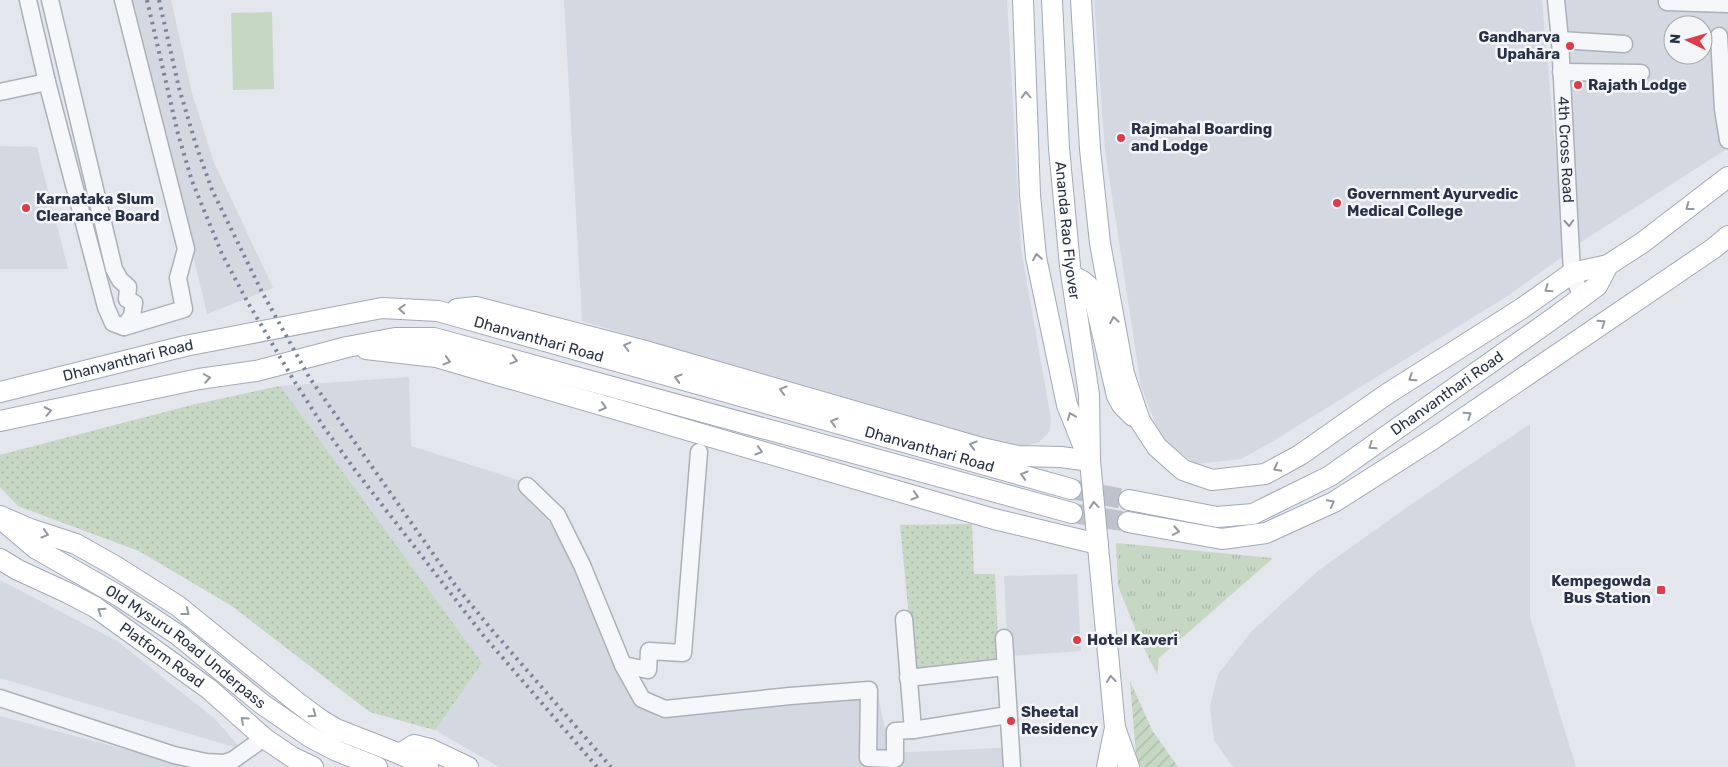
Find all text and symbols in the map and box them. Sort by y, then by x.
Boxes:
north arrow [1663,15,1713,65]
place label: Gandharva Upahāra [1478,28,1560,63]
text: N [1667,33,1684,45]
marker: Gandharva Upahāra [1564,40,1576,52]
place label: Rajath Lodge [1588,76,1687,94]
marker: Rajath Lodge [1572,79,1584,91]
one-way arrow [1021,91,1031,98]
street label: 4th Cross Road [1554,96,1577,203]
place label: Rajmahal Boarding and Lodge [1131,120,1272,155]
marker: Rajmahal Boarding and Lodge [1115,132,1127,144]
street label: Ananda Rao Flyover [1051,161,1084,301]
place label: Government Ayurvedic Medical College [1347,185,1519,220]
place label: Karnataka Slum Clearance Board [36,190,160,225]
marker: Government Ayurvedic Medical College [1331,197,1343,209]
one-way arrow [1686,201,1695,209]
marker: Karnataka Slum Clearance Board [20,202,32,214]
one-way arrow [1564,220,1574,228]
one-way arrow [1032,253,1042,261]
one-way arrow [1544,283,1553,293]
one-way arrow [398,304,406,314]
street label: Dhanvanthari Road [472,313,606,366]
one-way arrow [1110,315,1120,324]
one-way arrow [1597,320,1606,330]
street label: Dhanvanthari Road [61,336,195,385]
one-way arrow [622,341,631,352]
street label: Dhanvanthari Road [1387,347,1507,439]
one-way arrow [510,354,518,364]
one-way arrow [442,355,451,365]
one-way arrow [1408,372,1418,381]
one-way arrow [203,373,211,384]
one-way arrow [673,373,682,384]
one-way arrow [779,386,787,396]
one-way arrow [598,401,606,411]
one-way arrow [43,406,52,417]
one-way arrow [1067,412,1077,420]
one-way arrow [1462,412,1472,421]
one-way arrow [830,417,839,428]
street label: Dhanvanthari Road [863,422,996,476]
one-way arrow [1368,440,1378,449]
one-way arrow [969,441,977,451]
one-way arrow [755,446,763,456]
one-way arrow [1273,462,1282,472]
one-way arrow [1021,471,1029,481]
one-way arrow [911,491,919,501]
one-way arrow [1326,499,1335,509]
one-way arrow [1089,501,1100,509]
one-way arrow [1172,525,1181,535]
one-way arrow [41,528,49,538]
place label: Kempegowda Bus Station [1551,572,1651,607]
street label: Old Mysuru Road Underpass [102,581,270,713]
marker: Kempegowda Bus Station [1655,584,1667,596]
one-way arrow [181,607,190,616]
one-way arrow [97,608,107,617]
street label: Platform Road [116,619,208,692]
place label: Hotel Kaveri [1087,631,1178,649]
marker: Hotel Kaveri [1071,634,1083,646]
one-way arrow [1105,675,1116,683]
place label: Sheetal Residency [1021,703,1098,738]
one-way arrow [307,708,317,717]
marker: Sheetal Residency [1005,715,1017,727]
one-way arrow [241,717,250,726]

